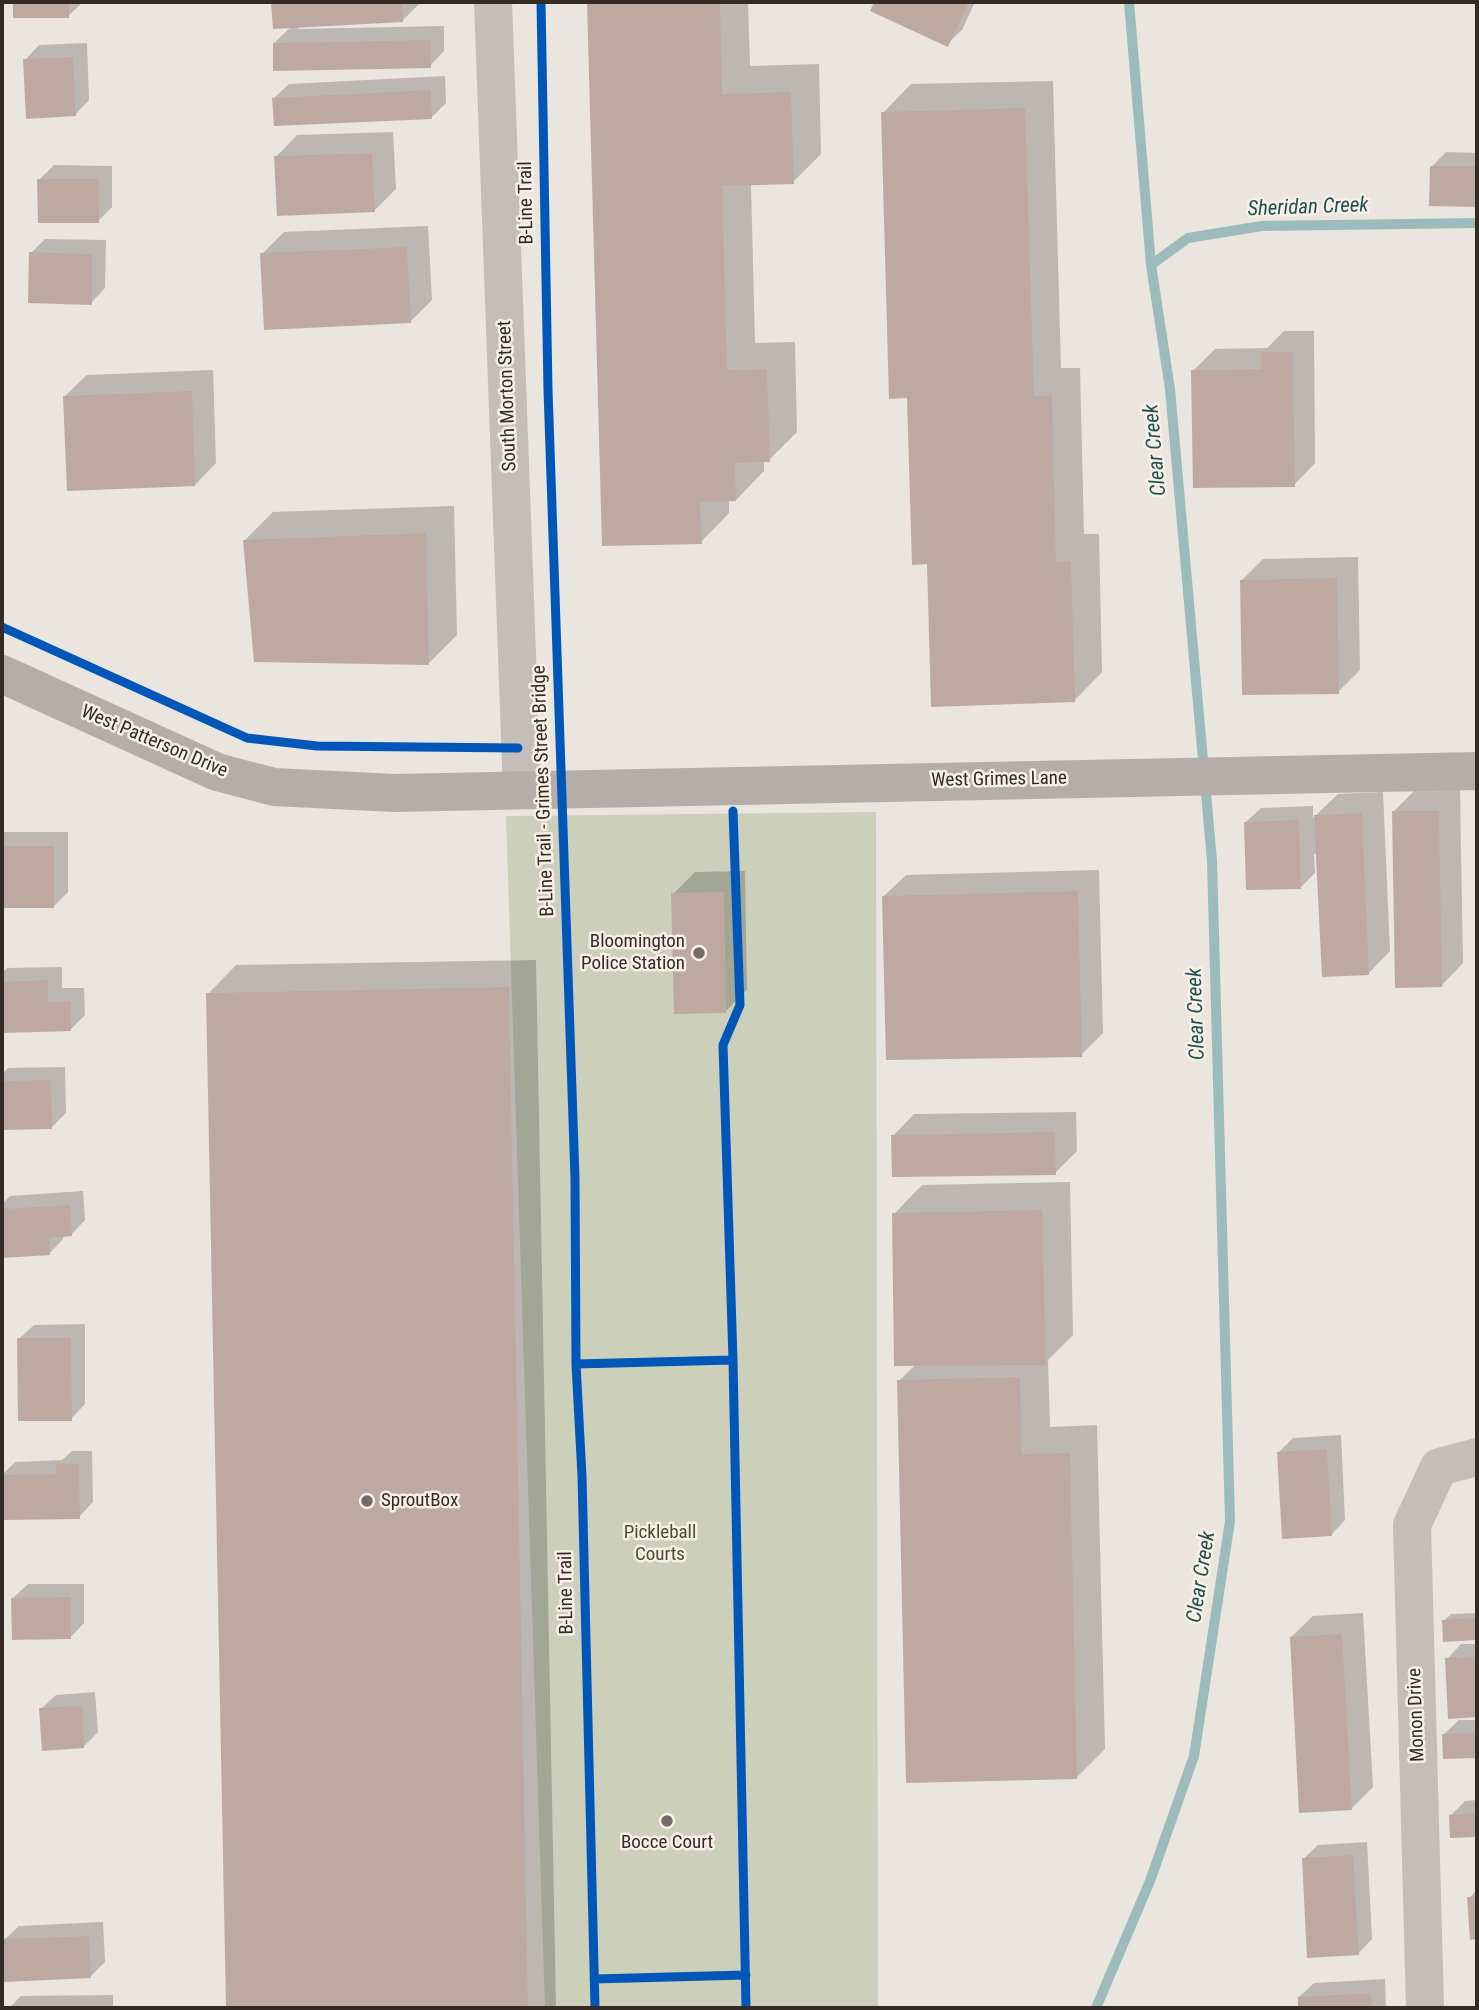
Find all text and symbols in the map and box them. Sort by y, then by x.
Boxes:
street label: B-Line Trail [515,161,539,245]
water label: Sheridan Creek [1247,193,1369,223]
street label: South Morton Street [494,320,522,472]
water label: Clear Creek [1139,403,1173,497]
street label: B-Line Trail - Grimes Street Bridge [528,665,560,917]
street label: West Patterson Drive [77,701,231,783]
street label: West Grimes Lane [931,767,1067,793]
place label: Bloomington Police Station [581,931,685,975]
marker: Bloomington Police Station [691,945,707,961]
water label: Clear Creek [1183,967,1211,1061]
place label: SproutBox [381,1490,458,1512]
marker: SproutBox [359,1493,375,1509]
park label: Pickleball Courts [624,1522,696,1566]
water label: Clear Creek [1182,1529,1222,1625]
street label: B-Line Trail [555,1551,579,1635]
street label: Monon Drive [1404,1668,1430,1762]
marker: Bocce Court [659,1813,675,1829]
place label: Bocce Court [621,1832,713,1854]

